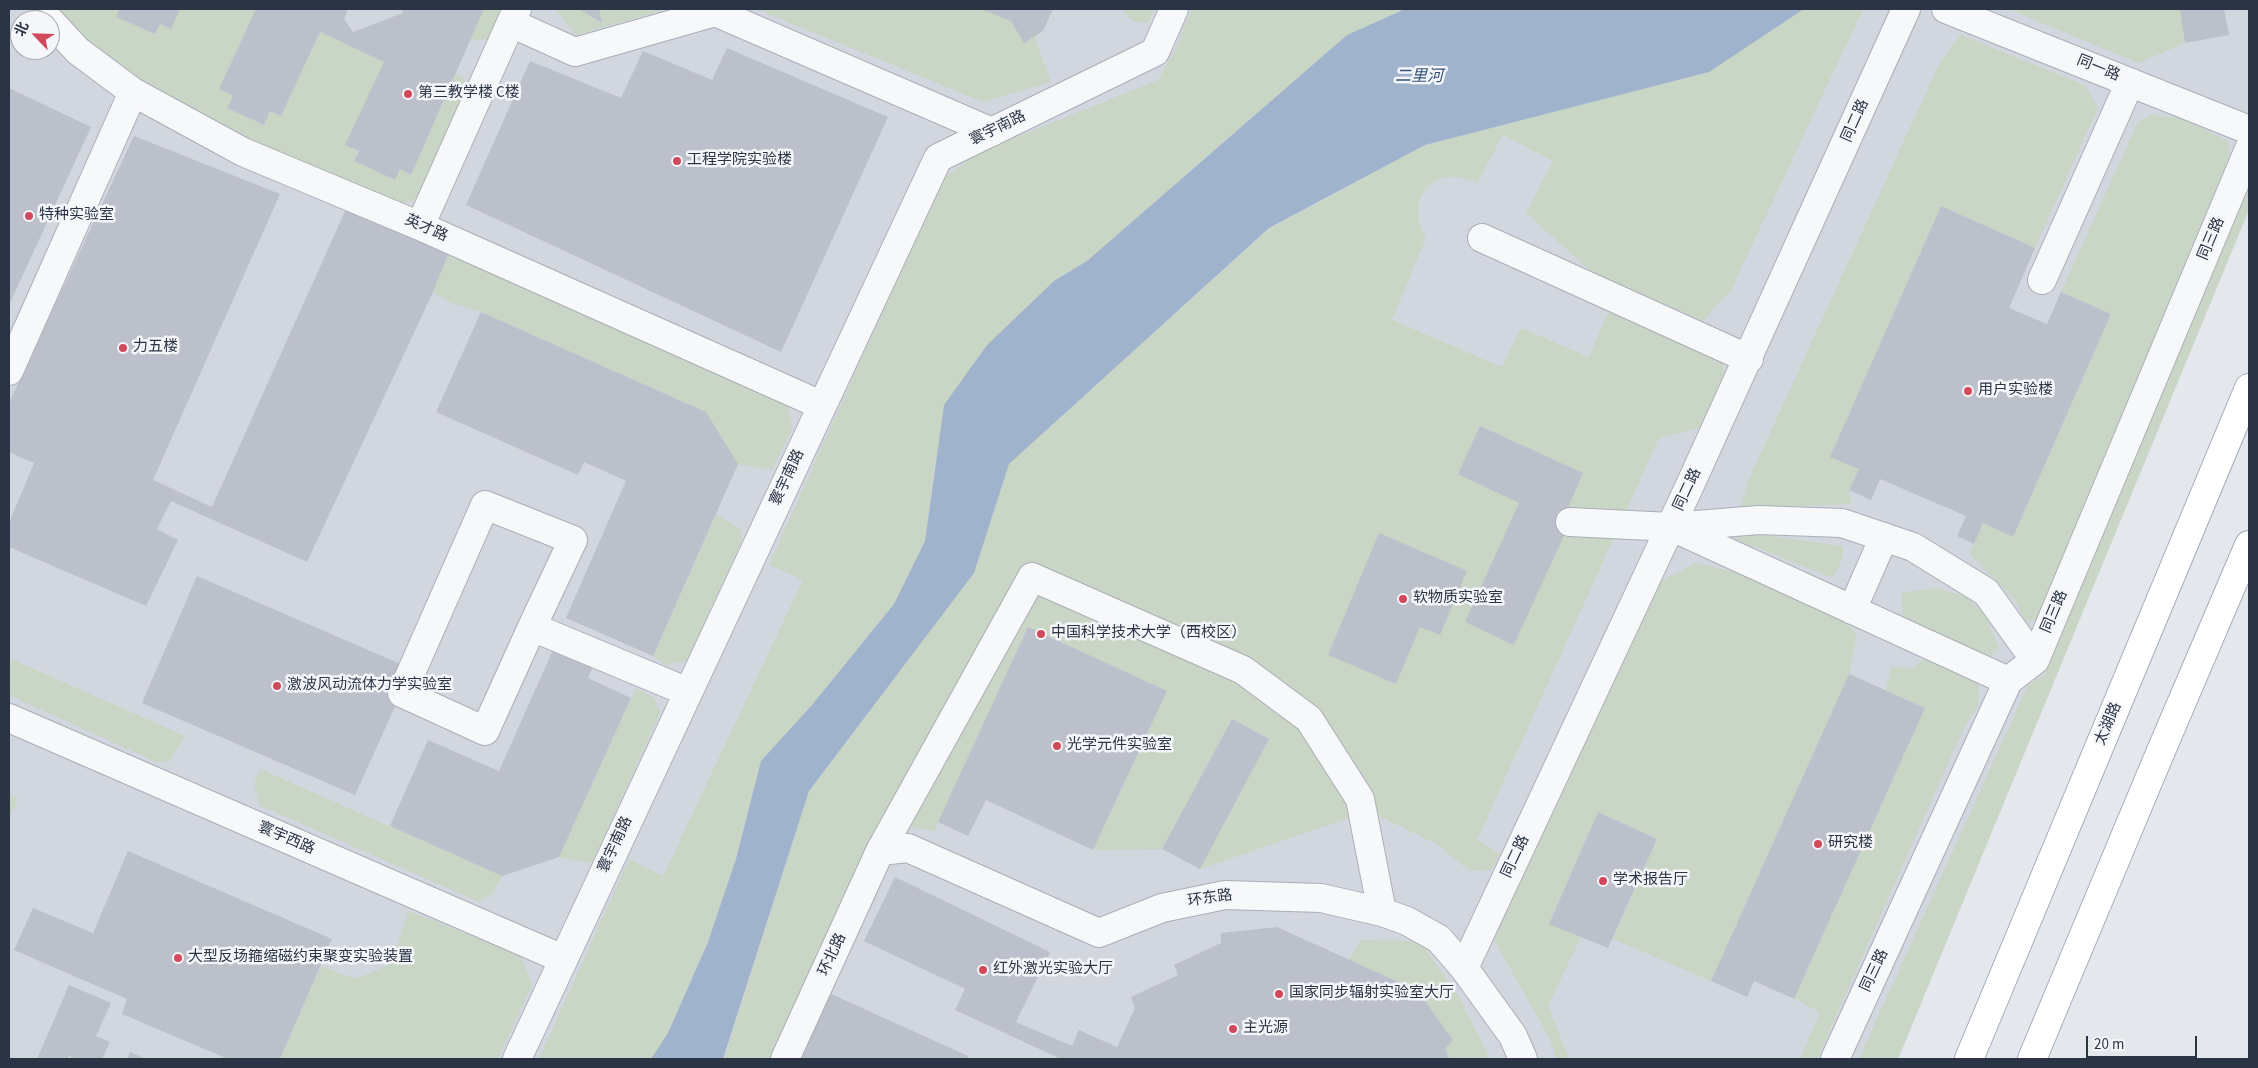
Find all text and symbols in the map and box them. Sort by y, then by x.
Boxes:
north arrow [10,10,60,60]
text: 北 [10,19,34,40]
street label: 同一路 [2074,52,2122,86]
water label: 二里河 [1395,67,1443,87]
place label: 第三教学楼 C楼 [418,85,520,103]
marker: 第三教学楼 C楼 [402,88,414,100]
street label: 同二路 [1839,97,1873,145]
street label: 寰宇南路 [967,108,1029,150]
place label: 工程学院实验楼 [687,152,792,170]
marker: 工程学院实验楼 [671,155,683,167]
place label: 特种实验室 [39,207,114,225]
marker: 特种实验室 [23,210,35,222]
street label: 英才路 [402,212,450,246]
street label: 同三路 [2195,215,2229,263]
place label: 力五楼 [133,339,178,357]
marker: 力五楼 [117,342,129,354]
place label: 用户实验楼 [1978,382,2053,400]
marker: 用户实验楼 [1962,385,1974,397]
street label: 寰宇南路 [767,447,809,509]
street label: 同二路 [1670,466,1706,514]
street label: 同三路 [2038,588,2072,636]
place label: 软物质实验室 [1413,590,1503,608]
marker: 软物质实验室 [1397,593,1409,605]
place label: 中国科学技术大学（西校区） [1051,625,1246,643]
marker: 中国科学技术大学（西校区） [1035,628,1047,640]
place label: 激波风动流体力学实验室 [287,677,452,695]
marker: 激波风动流体力学实验室 [271,680,283,692]
street label: 太湖路 [2092,700,2126,748]
place label: 光学元件实验室 [1067,737,1172,755]
marker: 光学元件实验室 [1051,740,1063,752]
street label: 寰宇南路 [595,814,637,876]
street label: 寰宇西路 [255,819,317,859]
street label: 同二路 [1498,833,1534,881]
place label: 研究楼 [1828,835,1873,853]
marker: 研究楼 [1812,838,1824,850]
place label: 学术报告厅 [1613,872,1688,890]
marker: 学术报告厅 [1597,875,1609,887]
street label: 环东路 [1186,887,1234,911]
street label: 环北路 [815,931,851,979]
street label: 同三路 [1857,947,1893,995]
place label: 大型反场箍缩磁约束聚变实验装置 [188,949,413,967]
marker: 大型反场箍缩磁约束聚变实验装置 [172,952,184,964]
place label: 红外激光实验大厅 [993,961,1113,979]
marker: 红外激光实验大厅 [977,964,989,976]
place label: 国家同步辐射实验室大厅 [1289,985,1454,1003]
marker: 国家同步辐射实验室大厅 [1273,988,1285,1000]
place label: 主光源 [1243,1020,1288,1038]
marker: 主光源 [1227,1023,1239,1035]
scale bar [2088,1026,2199,1058]
text: 20 m [2094,1034,2124,1055]

